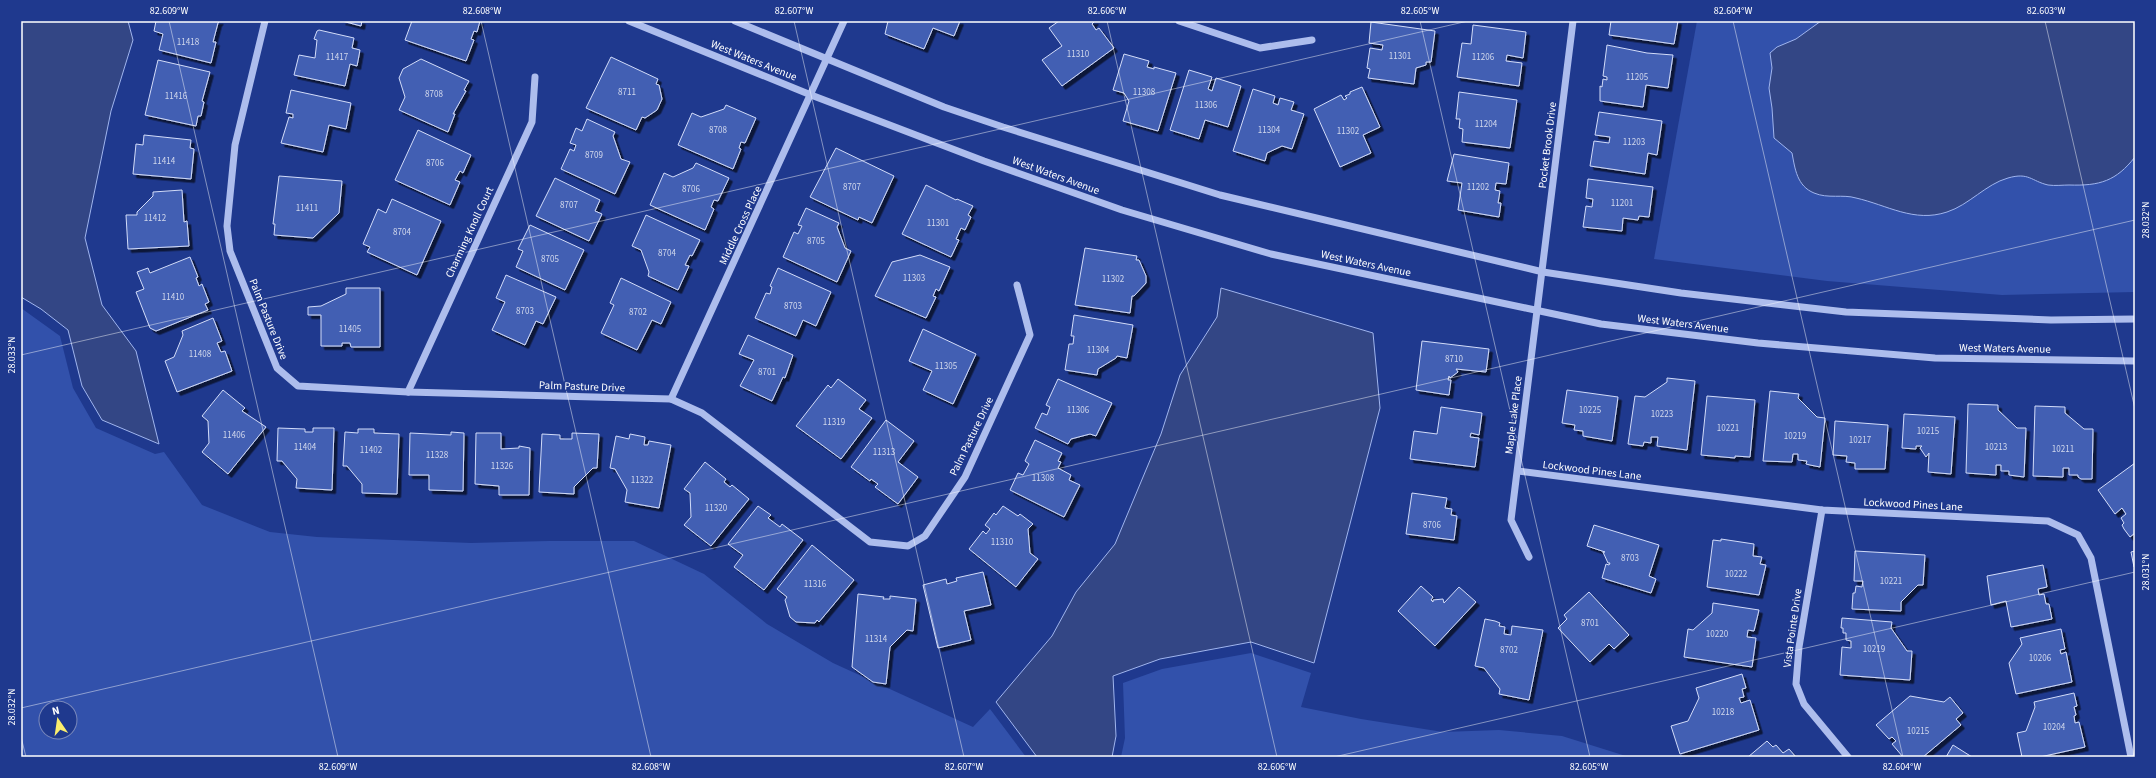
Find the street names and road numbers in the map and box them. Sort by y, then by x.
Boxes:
street label: West Waters Avenue [708,36,800,85]
street label: Pocket Brook Drive [1535,100,1560,189]
street label: West Waters Avenue [1010,153,1102,198]
street label: Middle Cross Place [716,183,766,267]
street label: Charming Knoll Court [442,184,497,280]
street label: West Waters Avenue [1319,247,1413,280]
street label: Palm Pasture Drive [245,276,292,362]
street label: West Waters Avenue [1636,310,1730,337]
street label: West Waters Avenue [1959,340,2052,357]
street label: Maple Lake Place [1501,375,1526,455]
street label: Palm Pasture Drive [539,378,626,396]
street label: Palm Pasture Drive [946,394,997,478]
street label: Lockwood Pines Lane [1542,457,1643,484]
street label: Lockwood Pines Lane [1863,494,1963,515]
street label: Vista Pointe Drive [1780,587,1806,669]

